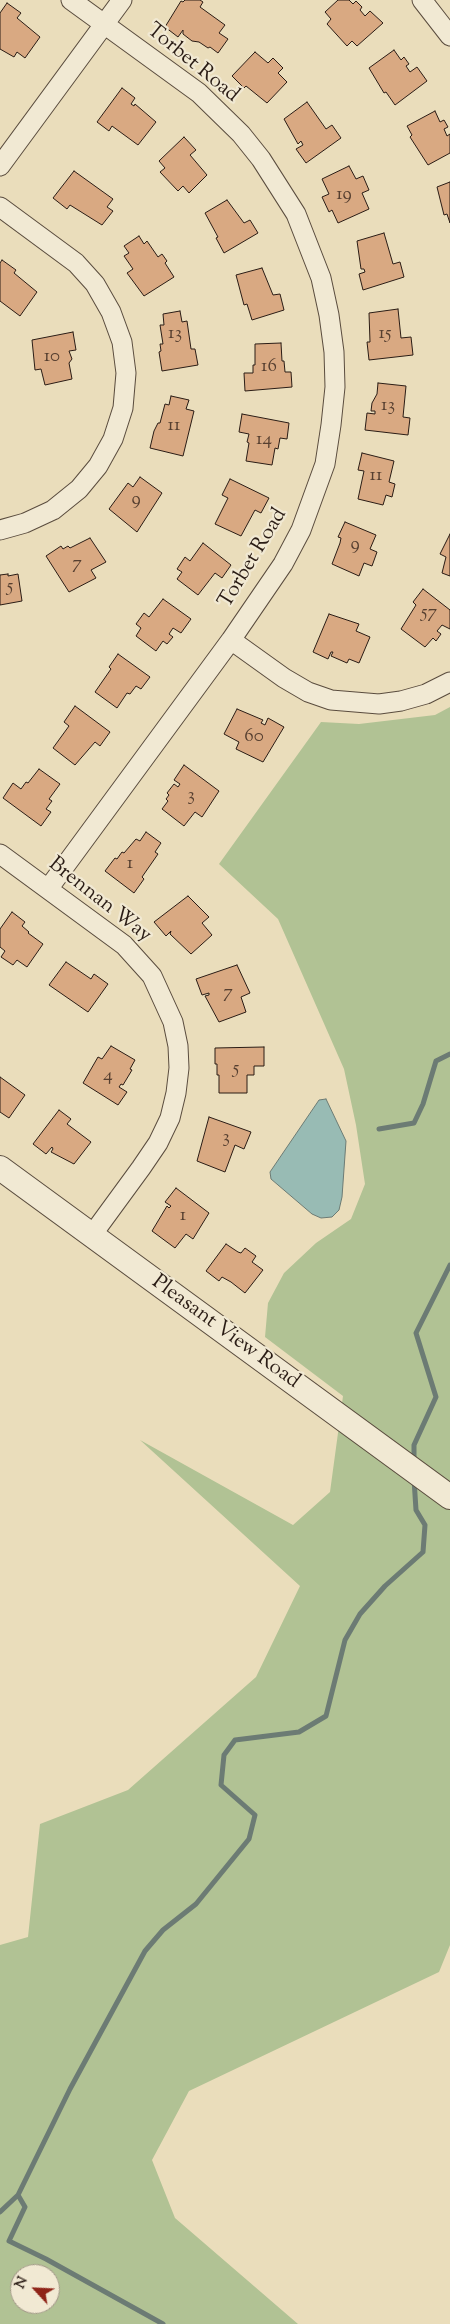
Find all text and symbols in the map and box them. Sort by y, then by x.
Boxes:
street label: Torbet Road [141,19,243,109]
house number: 19 [336,185,352,207]
house number: 13 [168,324,182,346]
house number: 15 [379,324,391,346]
house number: 10 [44,347,60,369]
house number: 16 [261,357,277,379]
house number: 13 [381,396,395,418]
house number: 11 [168,416,180,438]
house number: 14 [256,430,272,452]
house number: 11 [370,466,382,488]
house number: 9 [131,490,141,512]
street label: Torbet Road [214,504,294,614]
house number: 9 [350,535,360,557]
house number: 7 [72,554,82,576]
house number: 5 [7,577,13,599]
house number: 57 [421,603,437,625]
house number: 60 [244,727,264,749]
house number: 3 [187,786,195,808]
street label: Brennan Way [42,853,156,949]
house number: 1 [127,854,133,876]
house number: 7 [223,983,233,1005]
house number: 5 [233,1059,239,1081]
house number: 4 [103,1066,113,1088]
house number: 3 [222,1128,230,1150]
house number: 1 [180,1206,186,1228]
street label: Pleasant View Road [146,1271,304,1395]
north arrow [10,2264,60,2314]
text: N [11,2274,34,2292]

